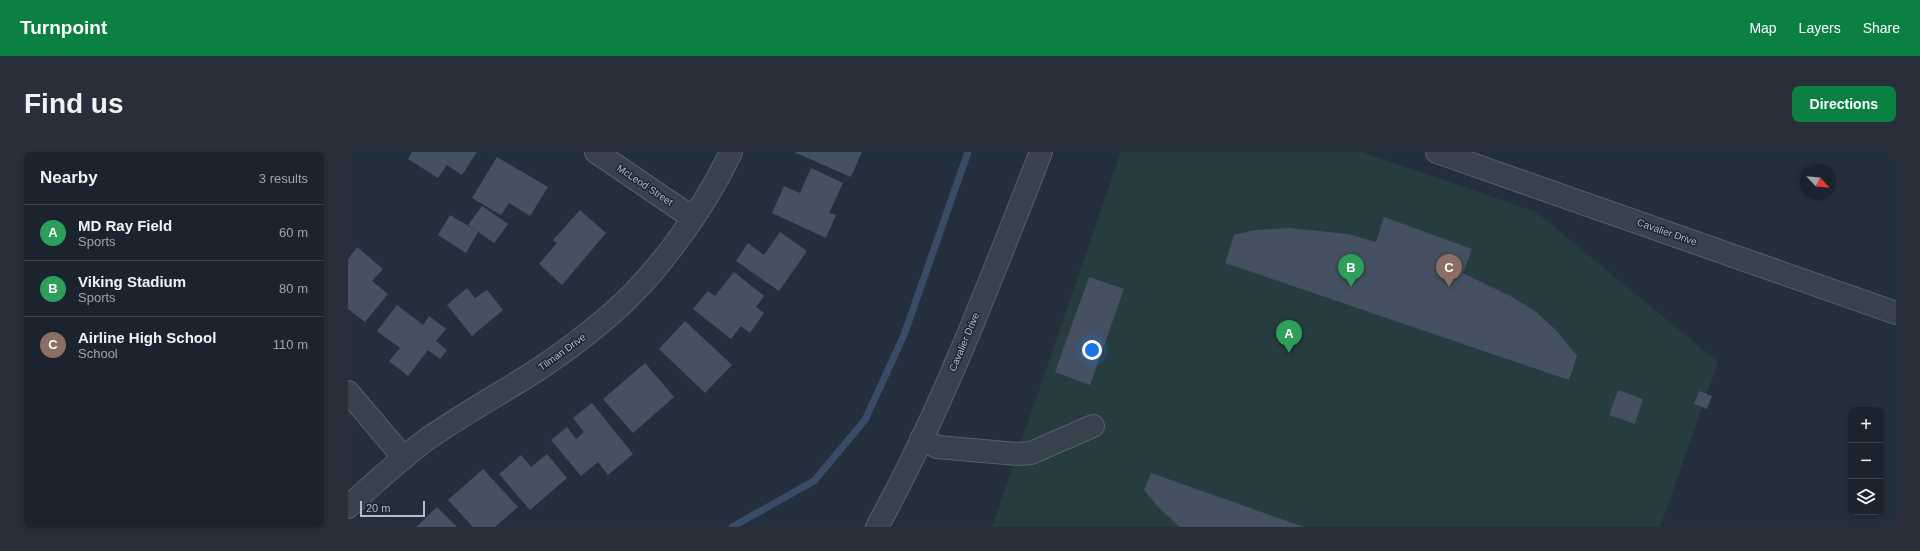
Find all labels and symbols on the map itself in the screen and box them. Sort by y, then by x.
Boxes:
street label: McLeod Street [615,162,675,208]
north arrow [1800,164,1836,200]
street label: Cavalier Drive [1636,217,1699,248]
pin: B [1338,254,1364,287]
pin: C [1436,254,1462,287]
street label: Cavalier Drive [947,311,982,373]
pin: A [1276,320,1302,353]
street label: Tilman Drive [536,331,588,373]
your location [1082,340,1102,360]
scale bar [360,499,425,518]

